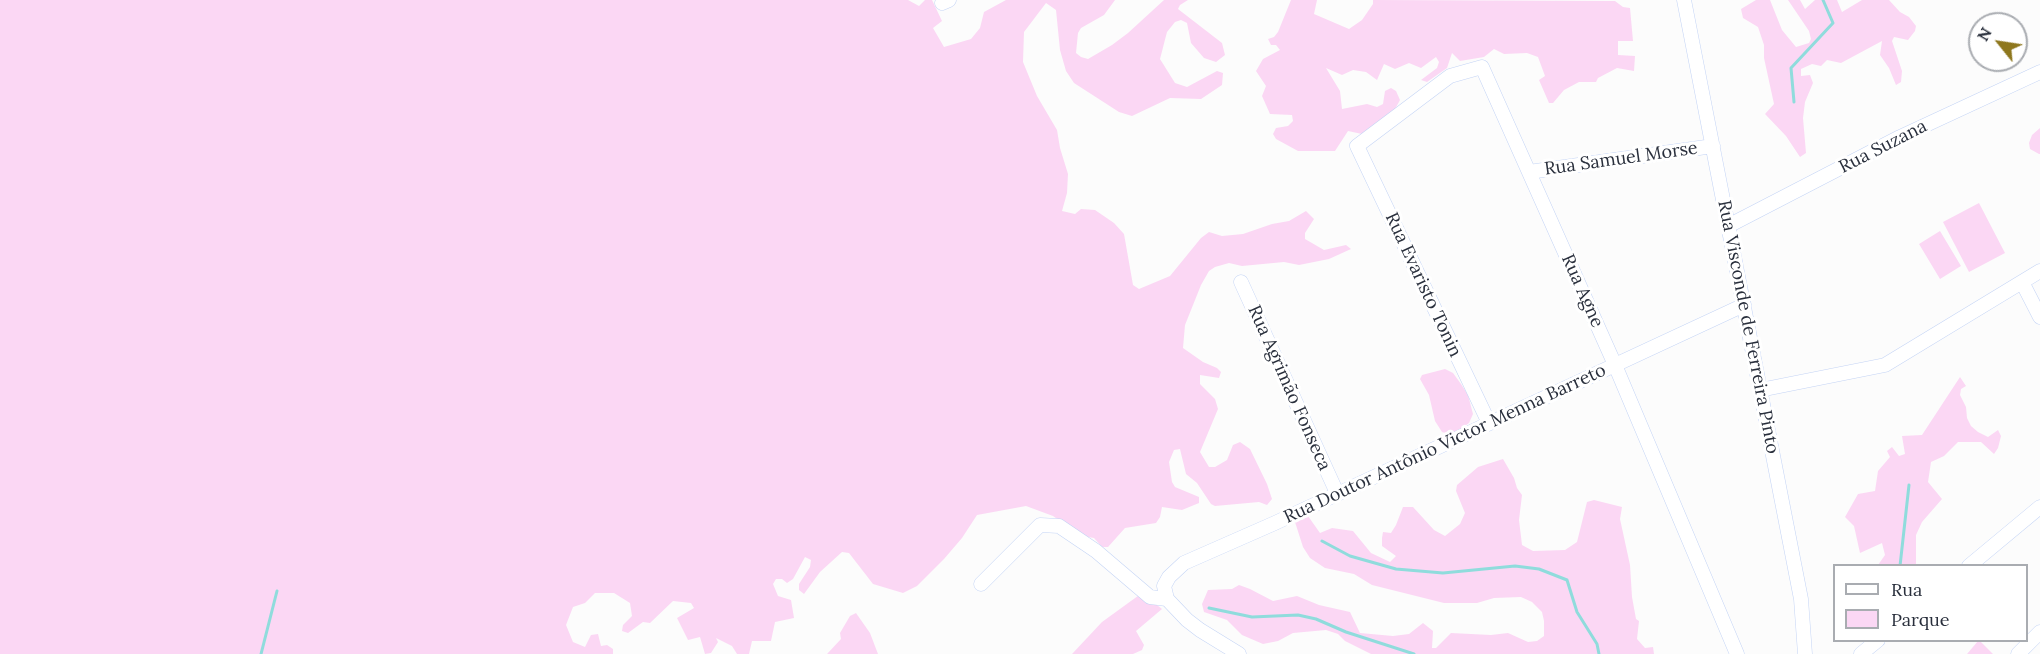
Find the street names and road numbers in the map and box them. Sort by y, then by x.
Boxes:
street label: Rua Suzana [1835,116,1931,178]
street label: Rua Samuel Morse [1543,138,1699,180]
street label: Rua Visconde de Ferreira Pinto [1713,198,1783,456]
street label: Rua Evaristo Tonin [1380,209,1466,361]
street label: Rua Agne [1556,251,1608,331]
street label: Rua Agrimão Fonseca [1243,302,1335,474]
street label: Rua Doutor Antônio Victor Menna Barreto [1281,360,1609,528]

